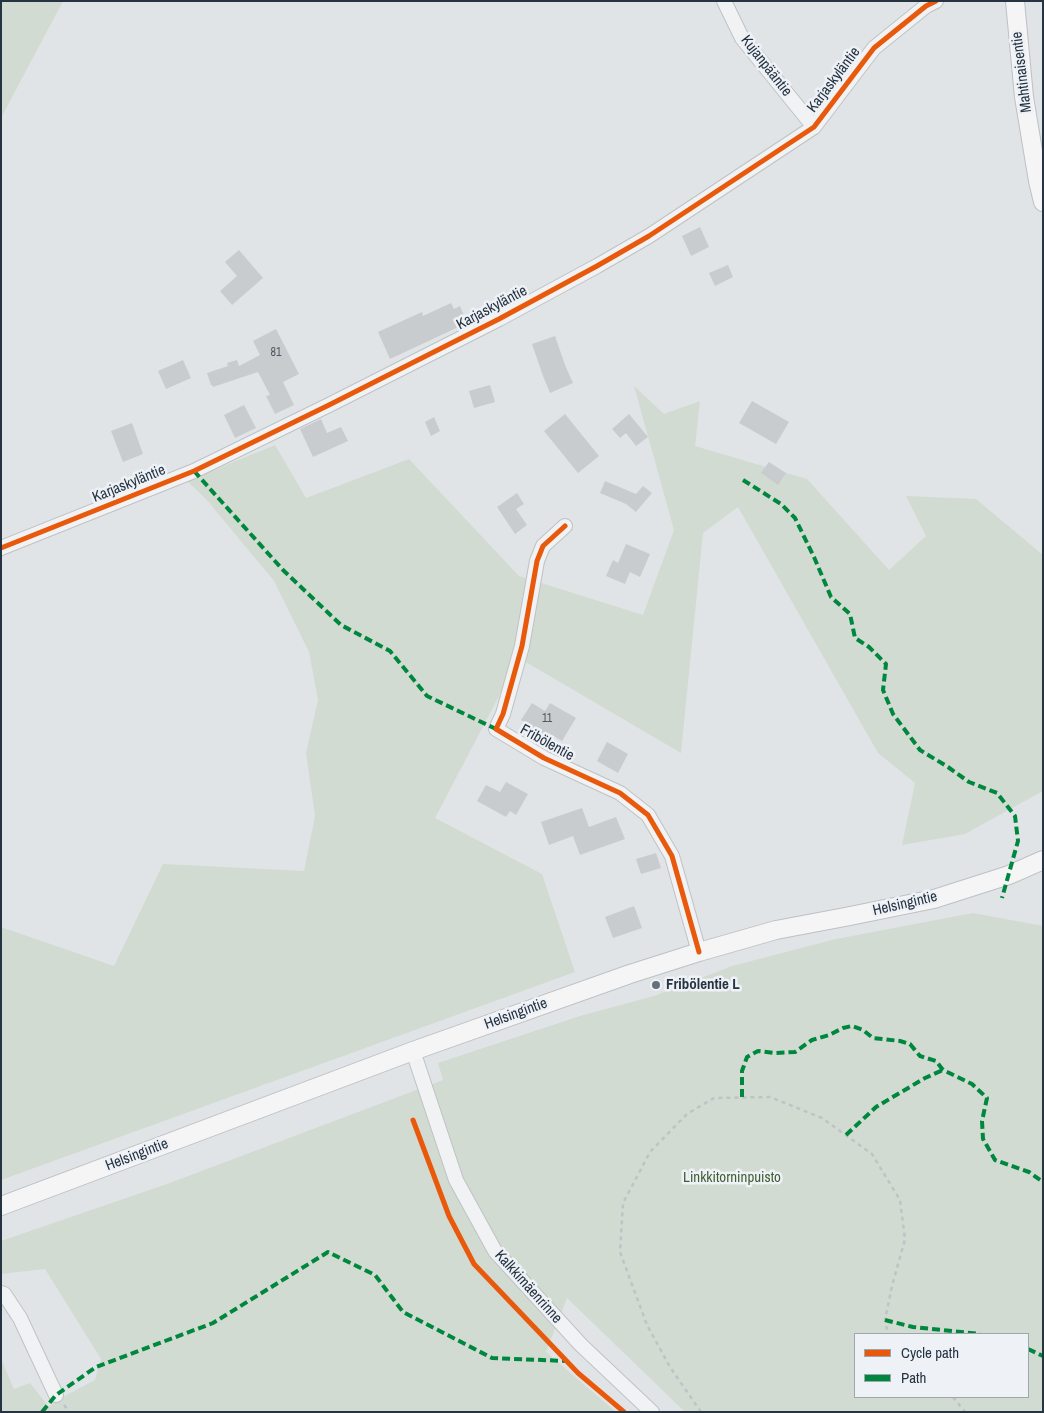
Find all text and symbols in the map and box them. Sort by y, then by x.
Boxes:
street label: Mahtinaisentie [1008,31,1036,113]
street label: Kujanpääntie [737,32,795,100]
street label: Karjaskyläntie [804,44,864,116]
street label: Karjaskyläntie [454,282,530,334]
house number: 81 [271,346,281,360]
street label: Karjaskyläntie [90,461,168,507]
house number: 11 [542,712,552,726]
street label: Fribölentie [517,721,577,765]
street label: Helsingintie [871,888,939,920]
place label: Fribölentie L [666,976,740,994]
marker: Fribölentie L [650,979,662,991]
street label: Helsingintie [482,994,550,1034]
street label: Helsingintie [103,1135,171,1175]
park label: Linkkitorninpuisto [683,1169,781,1187]
street label: Kalkkimäenrinne [490,1247,566,1327]
legend [854,1333,1029,1398]
text: Cycle path [901,1342,959,1363]
text: Path [901,1367,926,1388]

